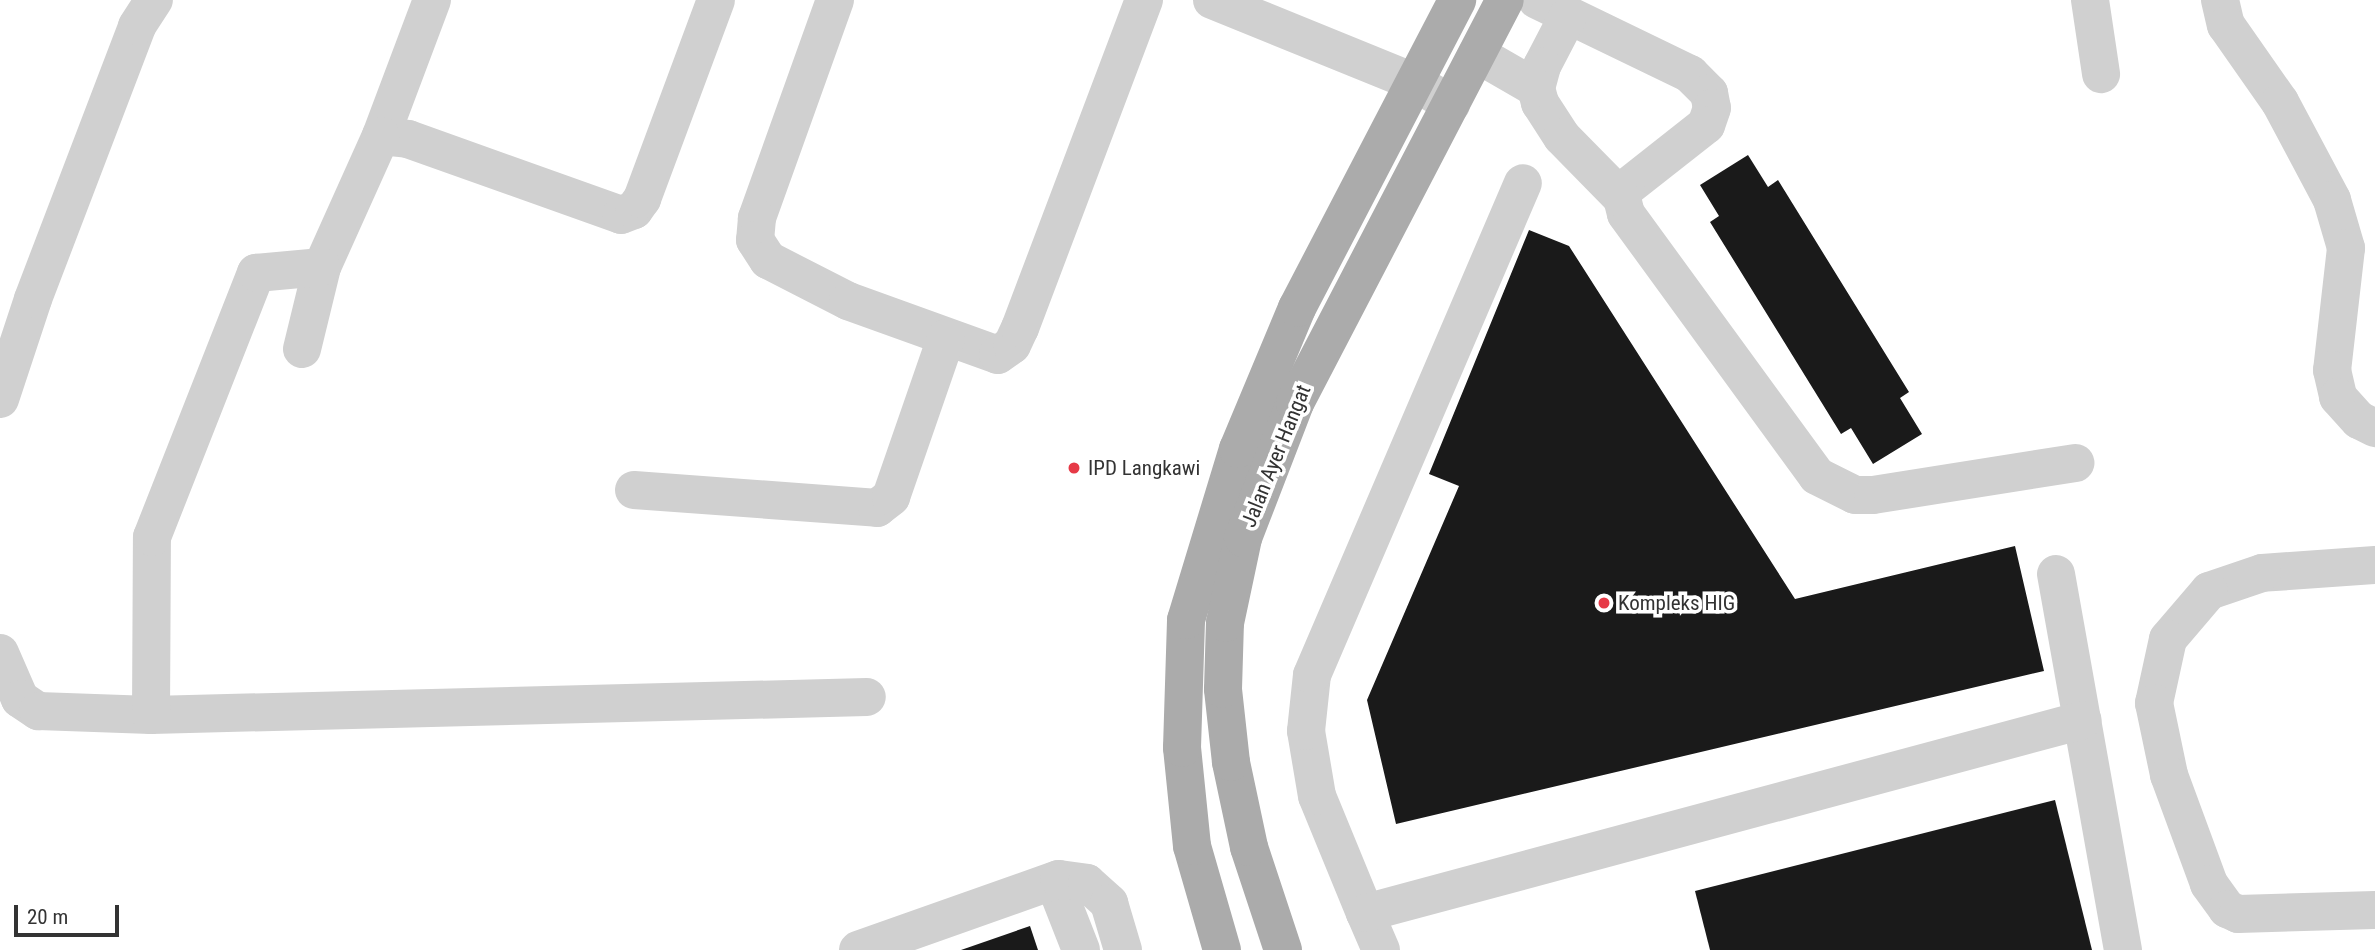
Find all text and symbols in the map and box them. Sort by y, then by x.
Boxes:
street label: Jalan Ayer Hangat [1236,381,1316,531]
place label: IPD Langkawi [1088,455,1200,481]
marker: IPD Langkawi [1066,460,1082,476]
place label: Kompleks HIG [1618,590,1735,616]
marker: Kompleks HIG [1596,595,1612,611]
scale bar [18,890,122,934]
text: 20 m [27,905,68,929]

